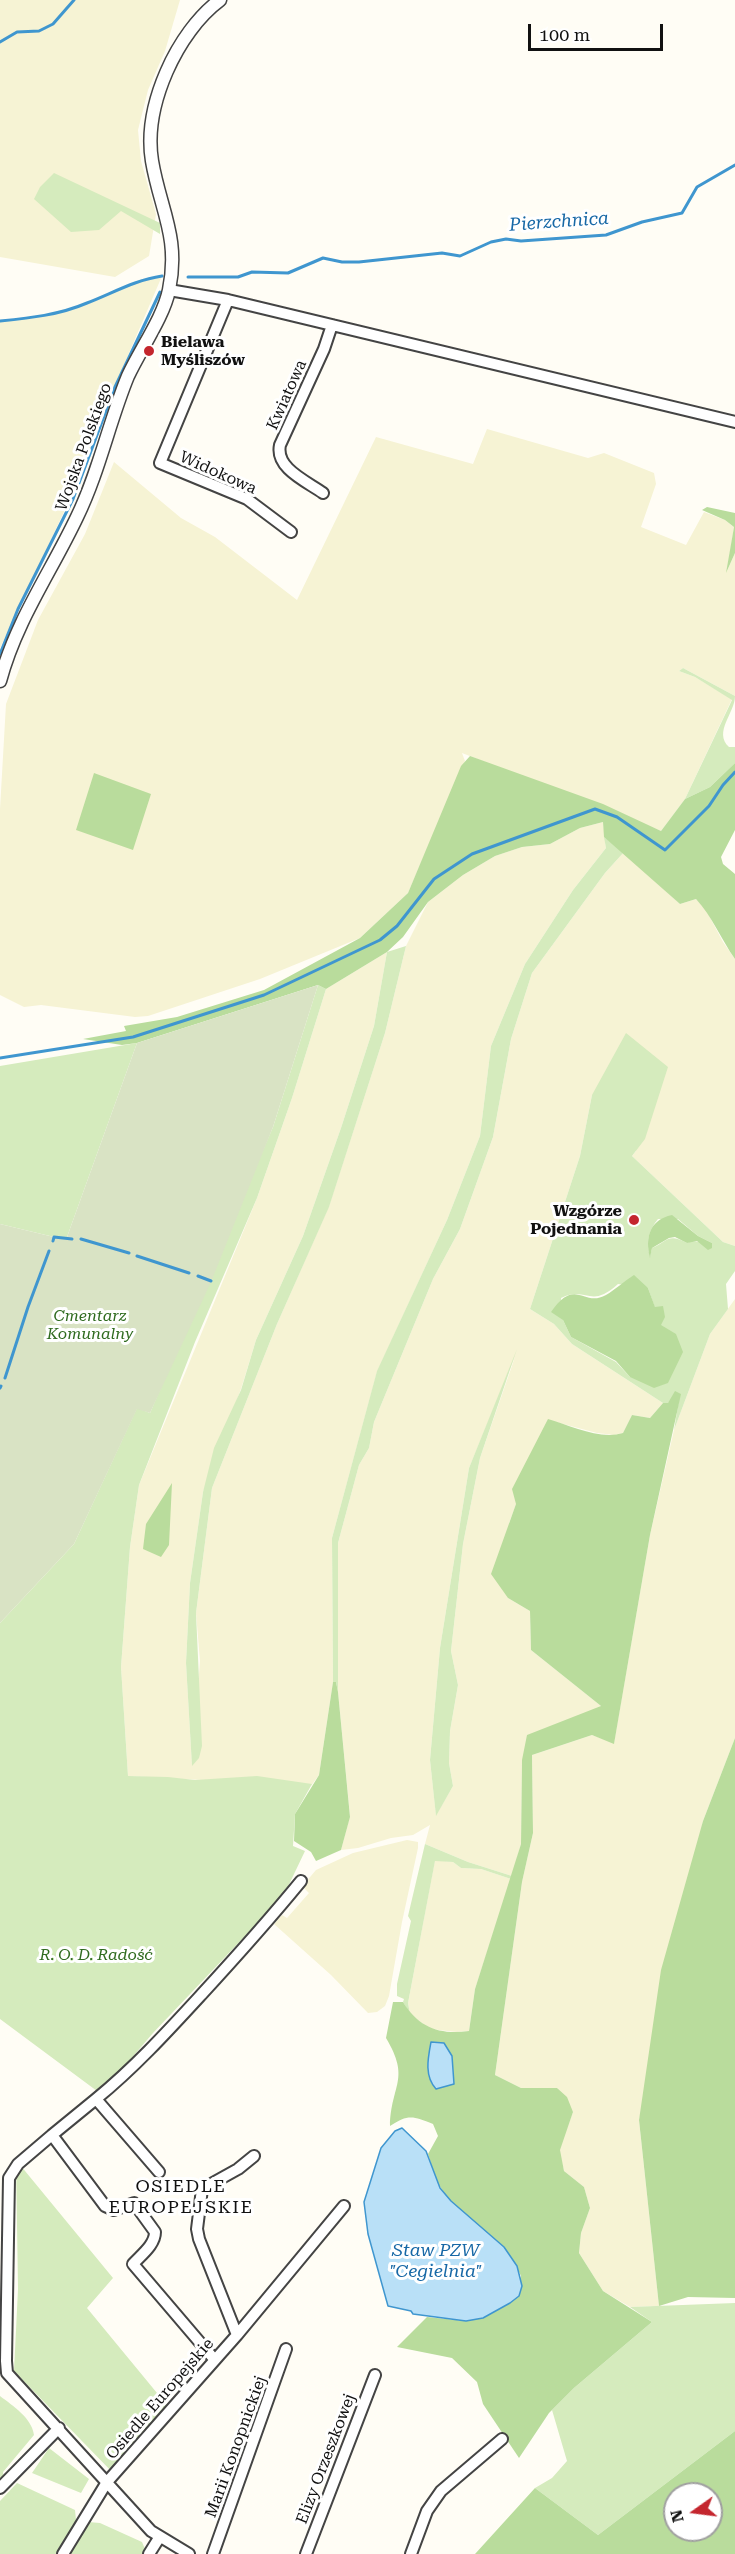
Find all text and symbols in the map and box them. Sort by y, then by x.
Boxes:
scale bar [531,12,666,50]
text: 100 m [539,24,590,45]
water label: Pierzchnica [508,208,610,236]
place label: Bielawa Myśliszów [161,332,245,370]
marker: Bielawa Myśliszów [142,344,156,358]
street label: Kwiatowa [263,357,311,433]
street label: Wojska Polskiego [52,380,116,514]
street label: Widokowa [177,448,259,498]
place label: Wzgórze Pojednania [530,1201,622,1239]
marker: Wzgórze Pojednania [627,1213,641,1227]
park label: Cmentarz Komunalny [47,1306,133,1344]
park label: R. O. D. Radość [39,1945,153,1965]
district label: OSIEDLE EUROPEJSKIE [108,2176,254,2218]
water label: Staw PZW "Cegielnia" [390,2240,482,2282]
street label: Osiedle Europejskie [102,2334,218,2464]
street label: Marii Konopnickiej [201,2373,271,2521]
street label: Elizy Orzeszkowej [292,2391,360,2527]
north arrow [663,2482,723,2542]
text: N [666,2508,688,2524]

